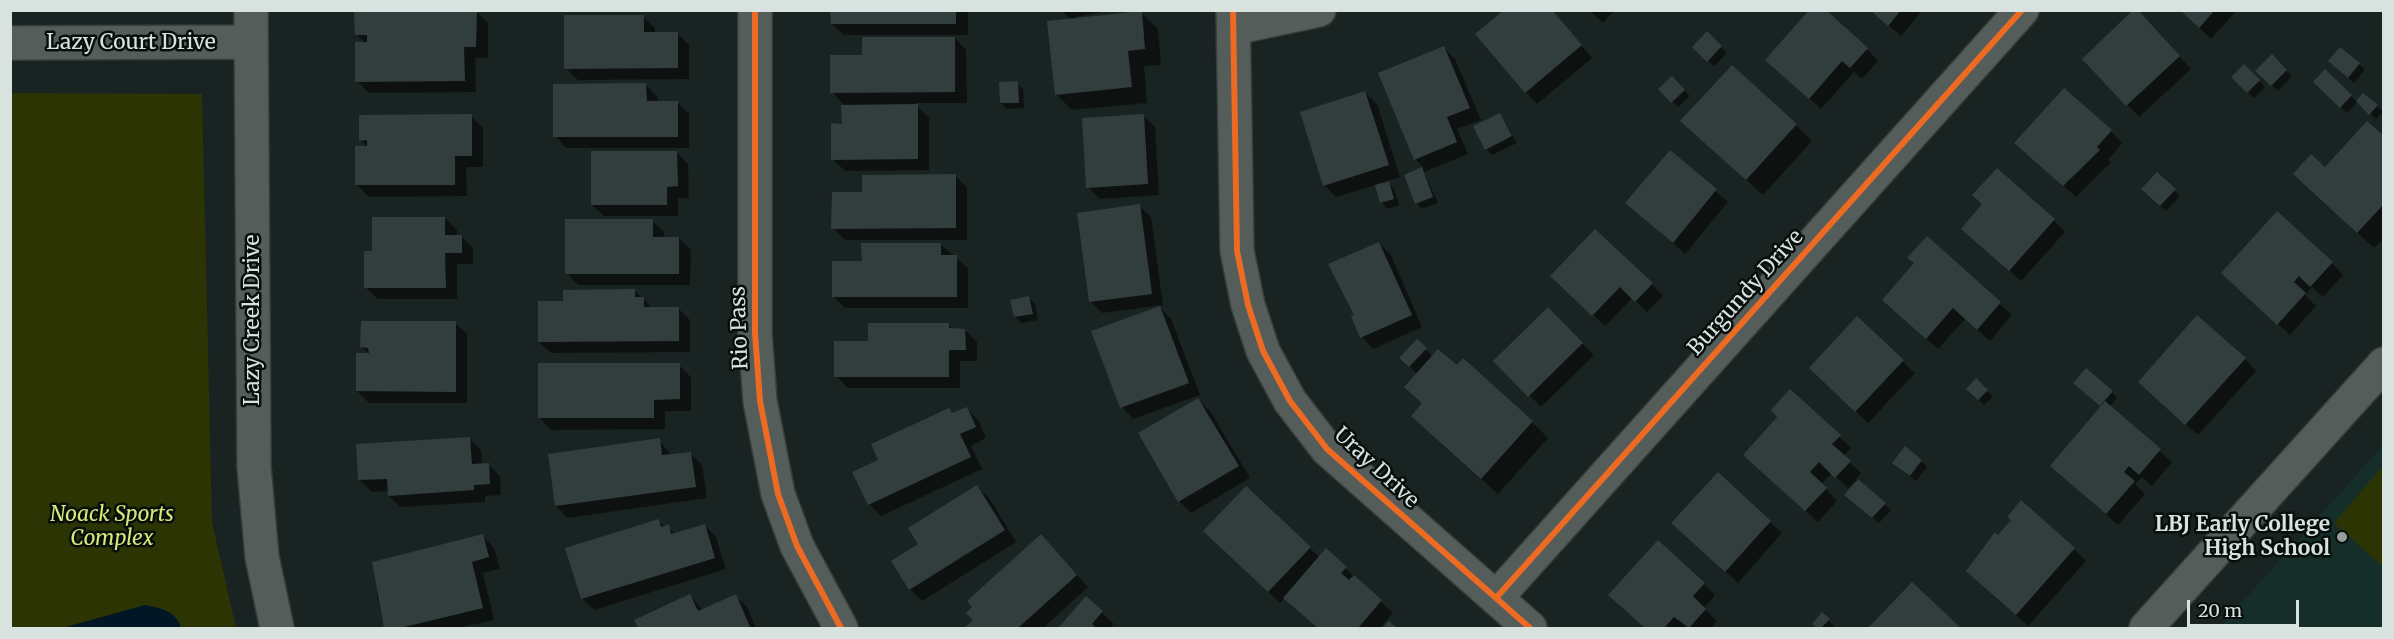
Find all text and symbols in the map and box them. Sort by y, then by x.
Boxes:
street label: Lazy Court Drive [46,30,216,56]
street label: Burgundy Drive [1683,225,1809,361]
street label: Lazy Creek Drive [240,234,266,406]
street label: Rio Pass [726,286,754,370]
street label: Uray Drive [1328,422,1424,514]
park label: Noack Sports Complex [50,502,174,552]
place label: LBJ Early College High School [2155,512,2330,562]
marker: LBJ Early College High School [2335,530,2349,544]
scale bar [2190,588,2302,626]
text: 20 m [2198,599,2242,622]

